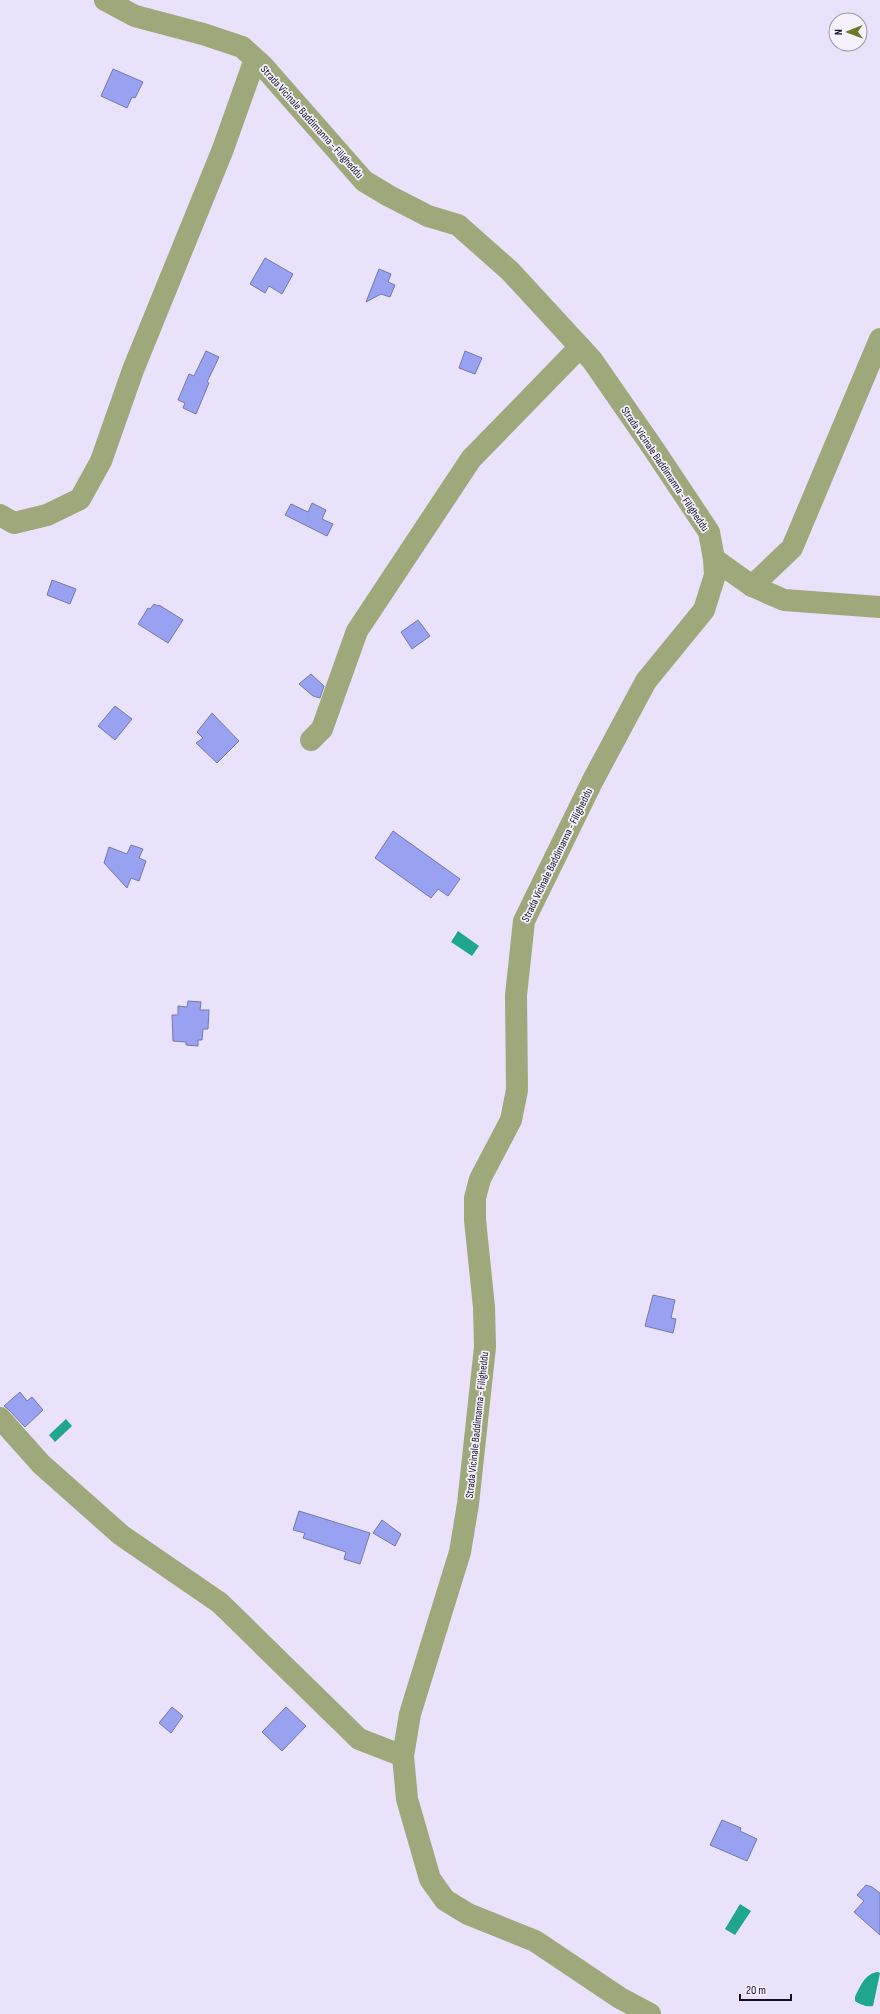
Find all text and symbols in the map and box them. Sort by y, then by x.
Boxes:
north arrow [828,12,868,52]
text: N [832,29,845,35]
street label: Strada Vicinale Baddimanna - Filigheddu [258,63,366,181]
street label: Strada Vicinale Baddimanna - Filigheddu [618,404,712,534]
street label: Strada Vicinale Baddimanna - Filigheddu [519,786,595,924]
street label: Strada Vicinale Baddimanna - Filigheddu [463,1351,491,1499]
scale bar [740,1976,791,2002]
text: 20 m [746,1983,766,1998]

